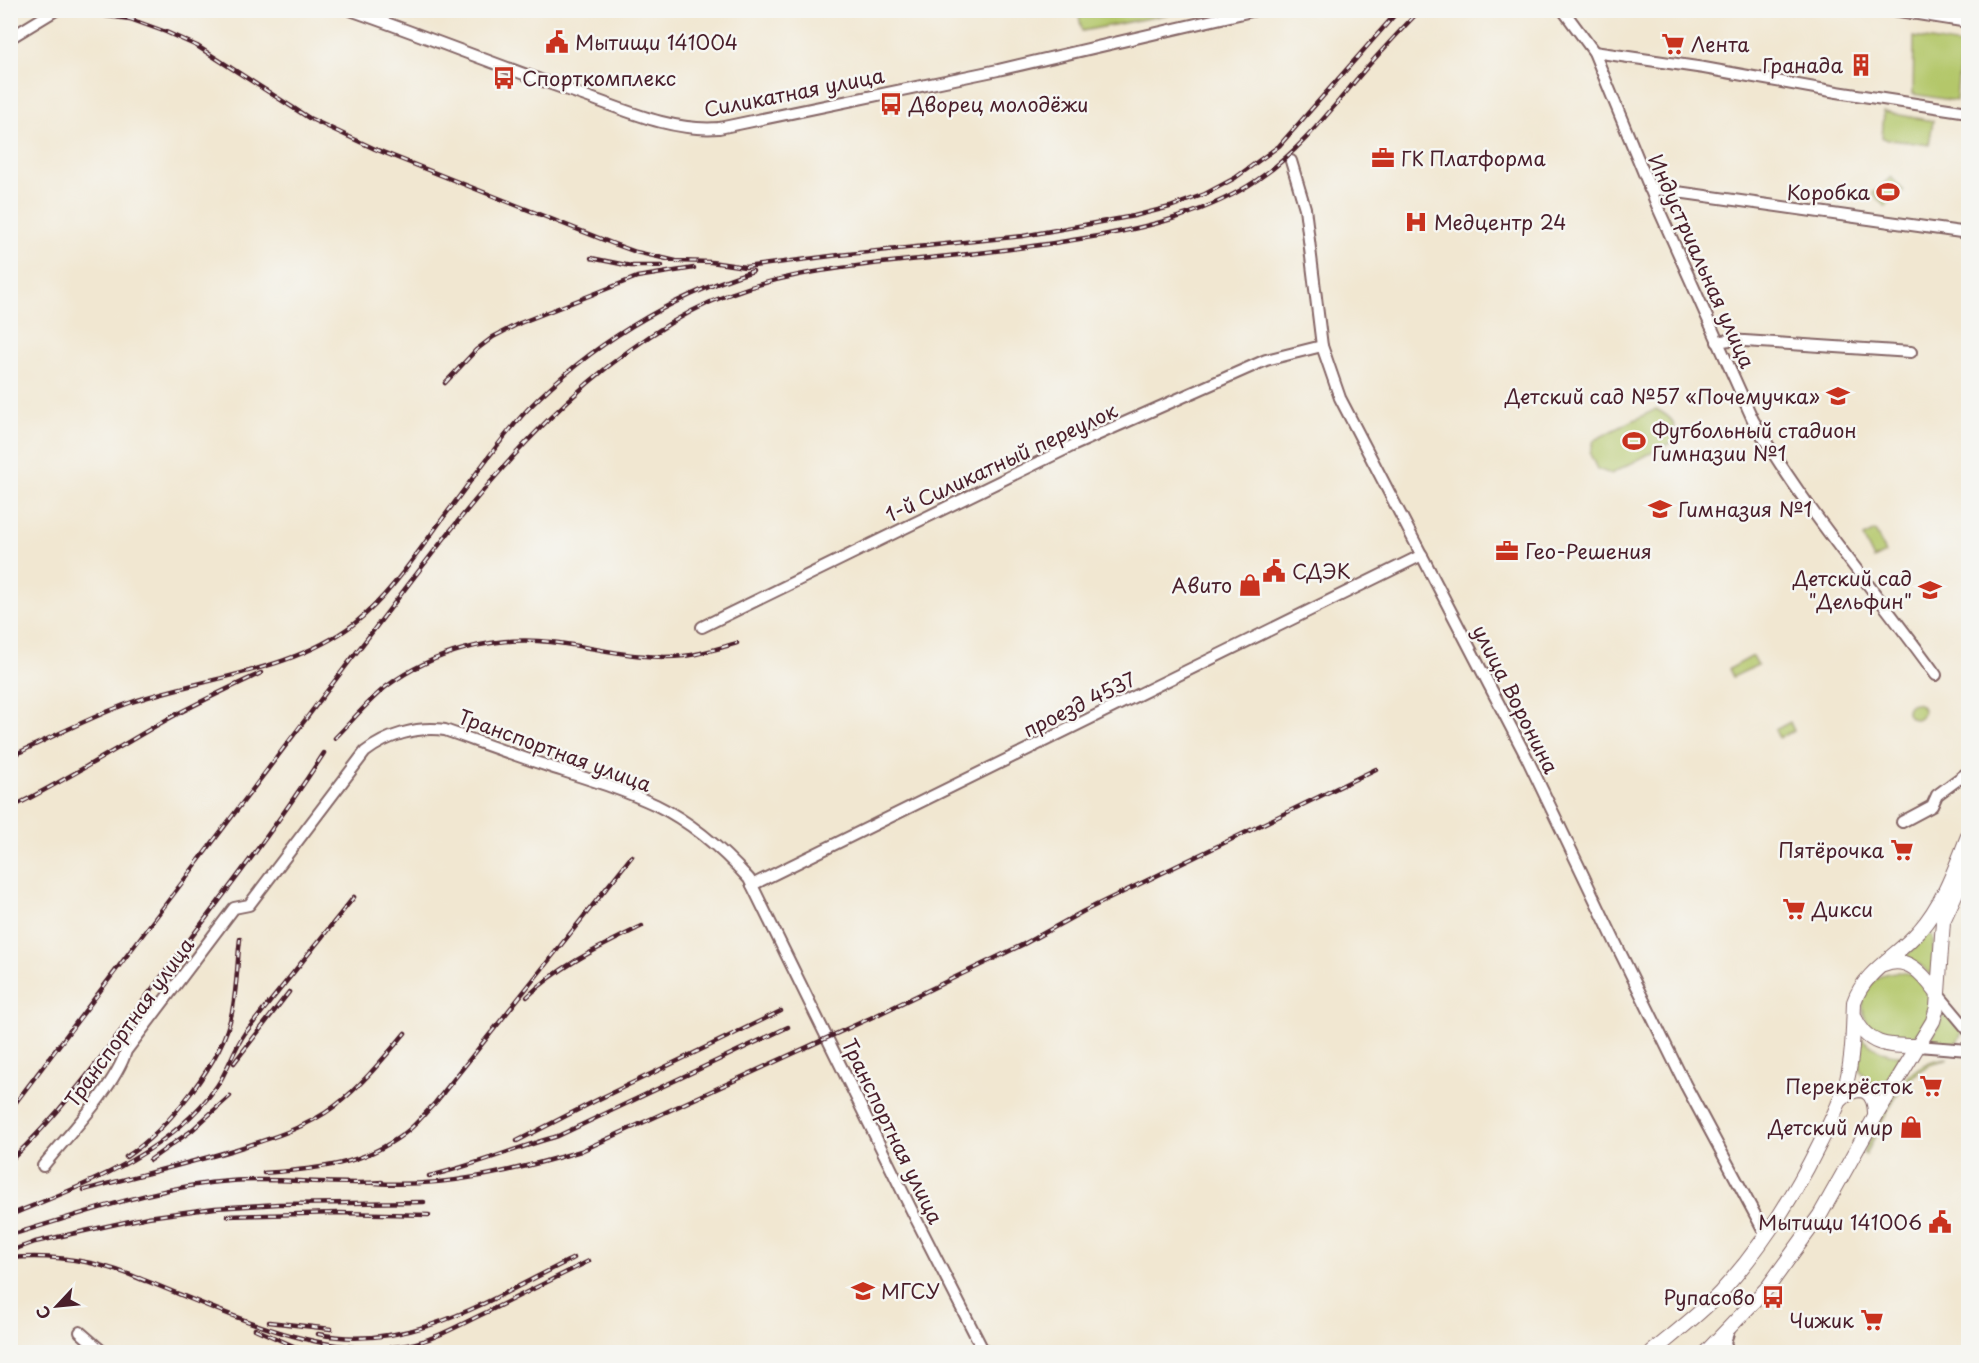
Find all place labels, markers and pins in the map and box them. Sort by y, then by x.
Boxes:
place label: Мытищи 141004 [575,27,738,57]
public building icon: Мытищи 141004 [544,29,570,55]
place label: Лента [1691,29,1750,59]
supermarket icon: Лента [1660,31,1686,57]
place label: Гранада [1762,50,1843,80]
building icon: Гранада [1848,52,1874,78]
place label: Спорткомплекс [522,63,676,93]
bus stop icon: Спорткомплекс [491,65,517,91]
place label: Дворец молодёжи [908,89,1088,119]
bus stop icon: Дворец молодёжи [878,91,904,117]
place label: ГК Платформа [1401,143,1546,173]
office icon: ГК Платформа [1370,145,1396,171]
place label: Коробка [1787,177,1871,207]
sports icon: Коробка [1875,179,1901,205]
place label: Медцентр 24 [1434,207,1567,237]
hospital icon: Медцентр 24 [1403,209,1429,235]
place label: Детский сад №57 «Почемучка» [1504,381,1820,411]
school or university icon: Детский сад №57 «Почемучка» [1825,383,1851,409]
place label: Футбольный стадион Гимназии №1 [1652,415,1857,468]
sports icon: Футбольный стадион Гимназии №1 [1621,428,1647,454]
place label: Гимназия №1 [1678,494,1812,524]
school or university icon: Гимназия №1 [1647,496,1673,522]
place label: Гео-Решения [1525,536,1652,566]
office icon: Гео-Решения [1494,538,1520,564]
place label: СДЭК [1292,556,1351,586]
public building icon: СДЭК [1261,558,1287,584]
place label: Детский сад "Дельфин" [1792,563,1912,616]
place label: Авито [1172,570,1232,600]
shop icon: Авито [1237,572,1263,598]
school or university icon: Детский сад "Дельфин" [1917,577,1943,603]
place label: Пятёрочка [1778,835,1884,865]
supermarket icon: Пятёрочка [1889,837,1915,863]
place label: Дикси [1811,894,1873,924]
supermarket icon: Дикси [1781,896,1807,922]
place label: Перекрёсток [1786,1071,1913,1101]
supermarket icon: Перекрёсток [1918,1073,1944,1099]
place label: Детский мир [1767,1112,1893,1142]
shop icon: Детский мир [1898,1114,1924,1140]
place label: Мытищи 141006 [1758,1207,1922,1237]
public building icon: Мытищи 141006 [1927,1209,1953,1235]
place label: МГСУ [881,1276,940,1306]
school or university icon: МГСУ [850,1278,876,1304]
place label: Рупасово [1663,1282,1755,1312]
bus stop icon: Рупасово [1760,1284,1786,1310]
place label: Чижик [1789,1305,1854,1335]
supermarket icon: Чижик [1859,1307,1885,1333]

